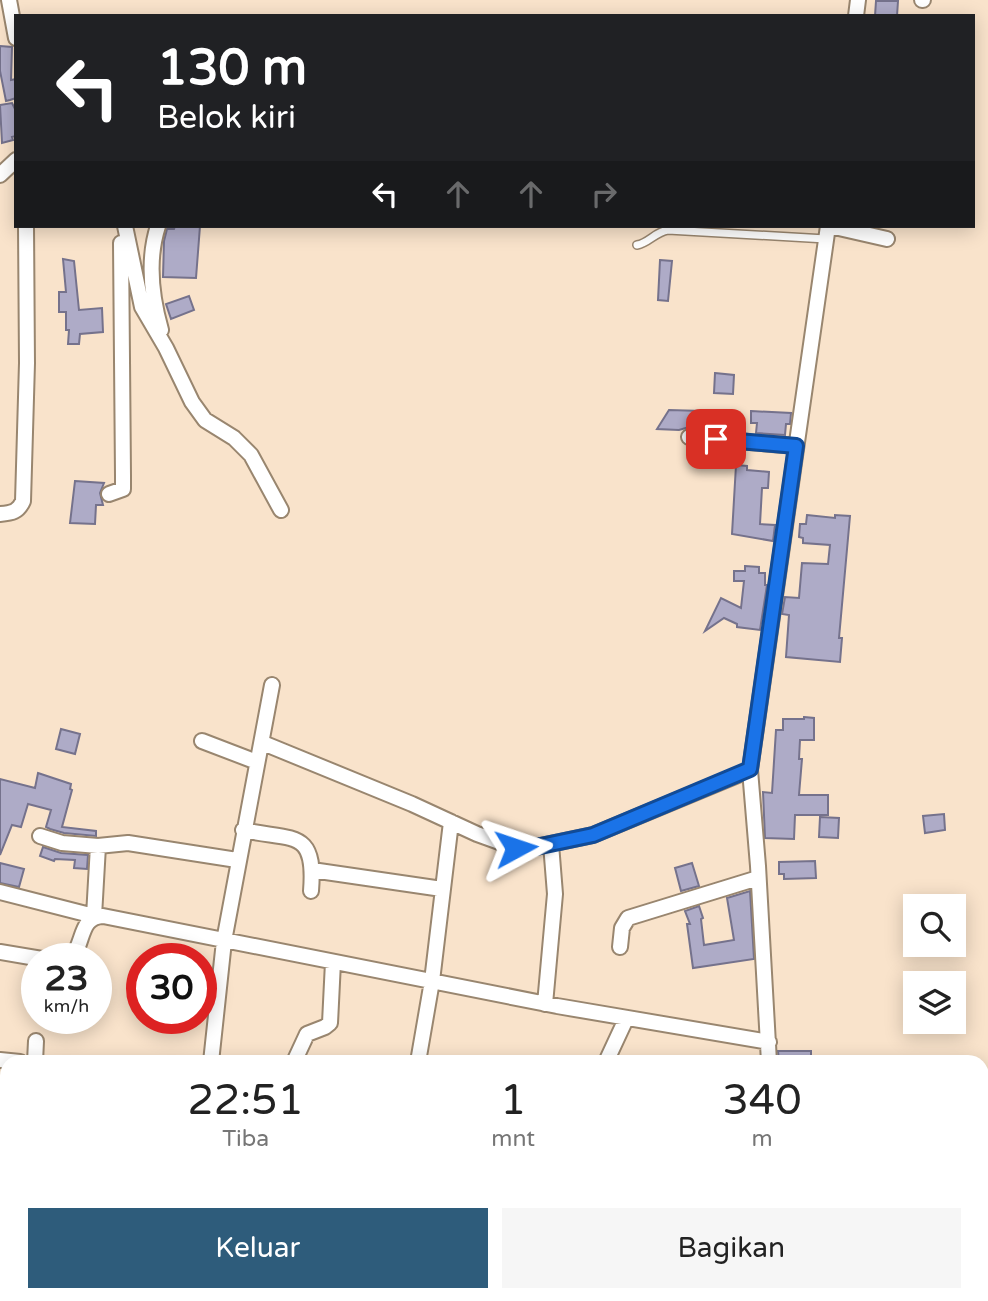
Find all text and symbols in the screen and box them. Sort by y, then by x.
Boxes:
text: 130 m [157,39,307,98]
icon: left [42,42,133,133]
text: Belok kiri [157,99,296,137]
icon: left [366,175,404,213]
icon: ahead [439,175,477,213]
icon: ahead [512,175,550,213]
icon: right [585,175,623,213]
pin [686,409,746,469]
icon: arrive [697,420,735,458]
position arrow [479,811,553,885]
map controls [903,894,966,1034]
button: search [903,894,966,957]
speed limit sign: 30 [126,943,217,1034]
text: 23 [45,958,88,1000]
button: layers [903,971,966,1034]
text: km/h [44,995,89,1017]
text: 22:51 [187,1075,304,1126]
text: 1 [500,1075,526,1126]
text: 340 [722,1075,802,1126]
text: Tiba [222,1125,269,1153]
text: mnt [491,1125,535,1153]
text: m [751,1125,773,1153]
button: Keluar [28,1208,488,1288]
button: Bagikan [502,1208,961,1288]

